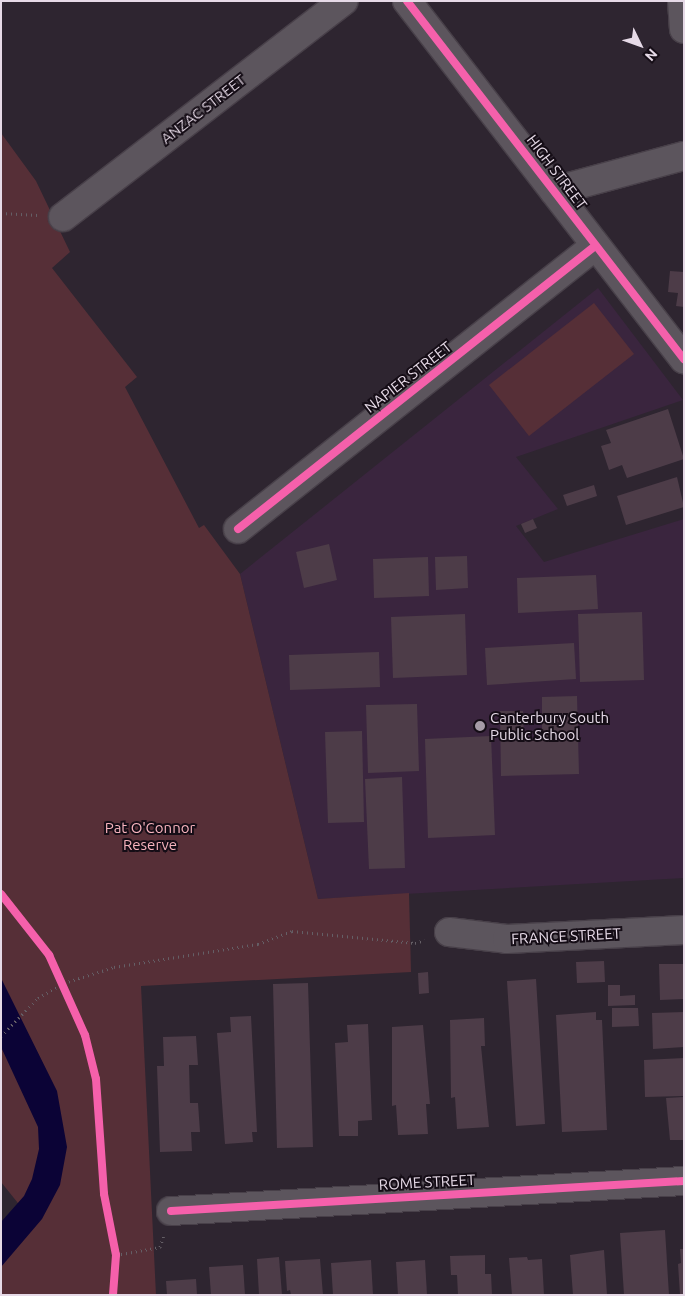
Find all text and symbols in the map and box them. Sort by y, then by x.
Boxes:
north arrow [615,20,665,70]
text: N [642,46,661,64]
street label: ANZAC STREET [157,70,249,148]
street label: HIGH STREET [523,131,591,213]
street label: NAPIER STREET [361,338,455,416]
place label: Canterbury South Public School [490,708,609,743]
marker: Canterbury South Public School [474,720,486,732]
park label: Pat O'Connor Reserve [105,818,195,853]
street label: FRANCE STREET [511,924,621,948]
street label: ROME STREET [378,1170,476,1194]

